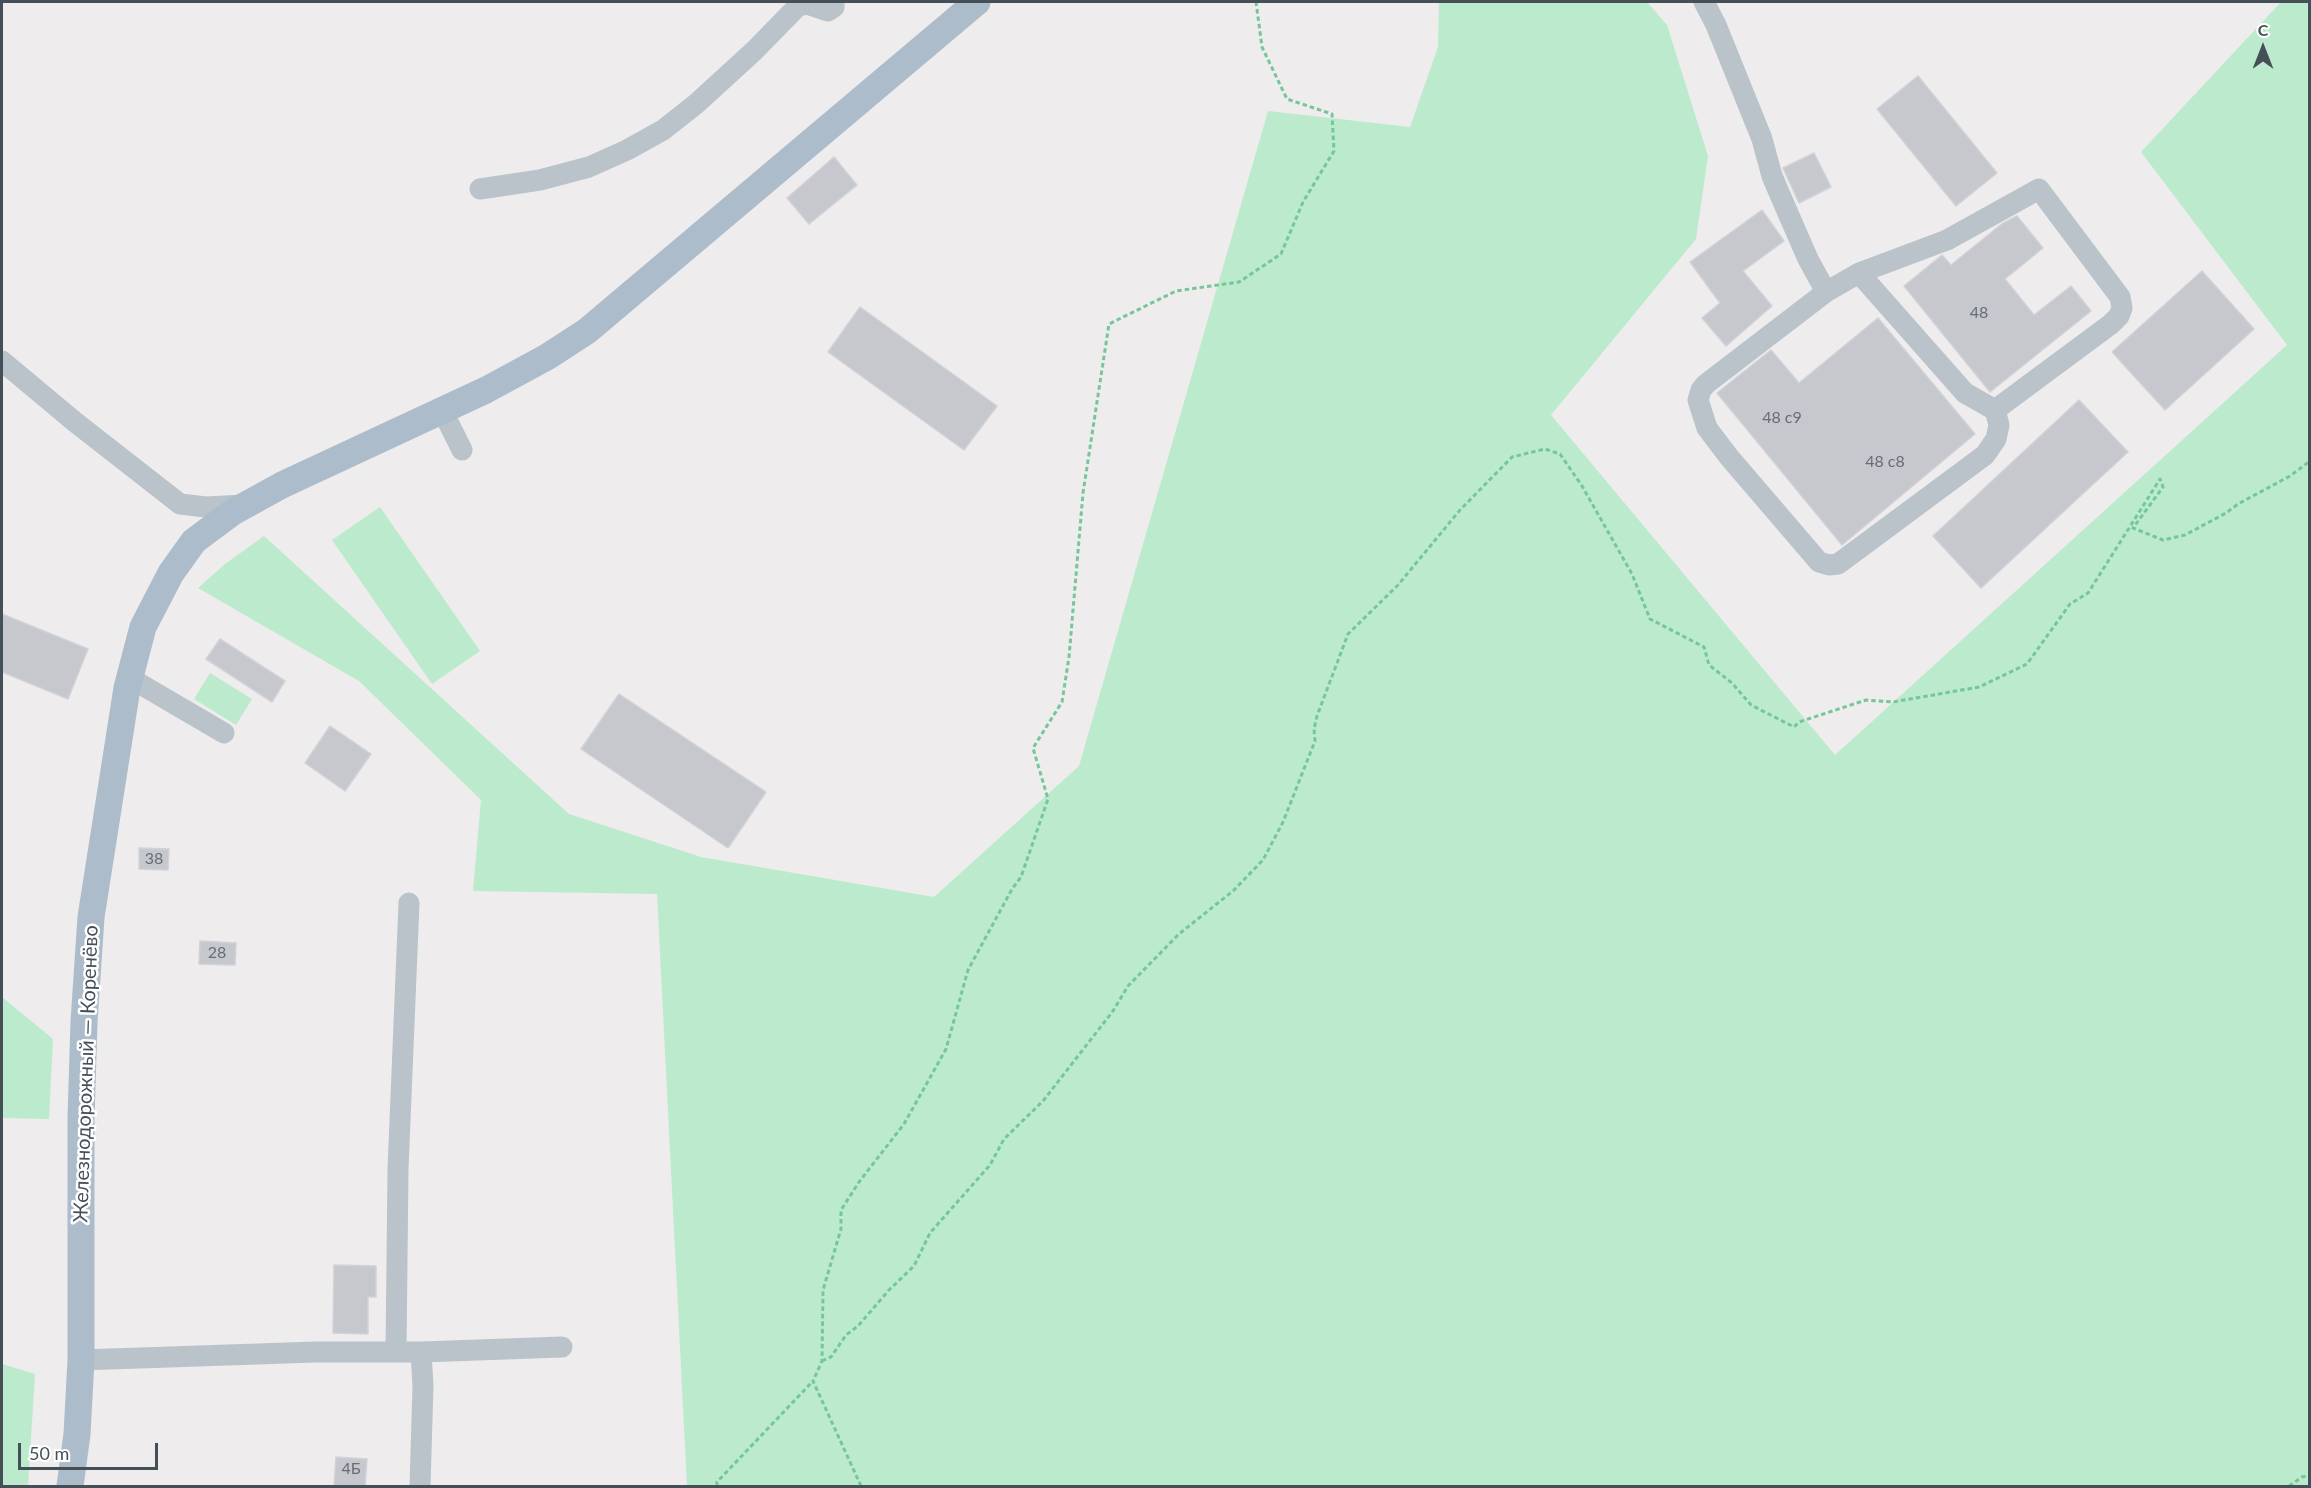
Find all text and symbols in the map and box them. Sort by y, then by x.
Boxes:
north arrow [2233,18,2293,78]
text: С [2258,20,2268,39]
house number: 48 [1970,303,1988,323]
house number: 48 с9 [1762,408,1802,428]
house number: 48 с8 [1865,452,1905,472]
house number: 38 [145,849,163,869]
street label: Железнодорожный — Коренёво [69,925,103,1223]
house number: 28 [208,943,226,963]
scale bar [21,1431,160,1469]
text: 50 m [29,1442,69,1464]
house number: 4Б [341,1459,361,1479]

